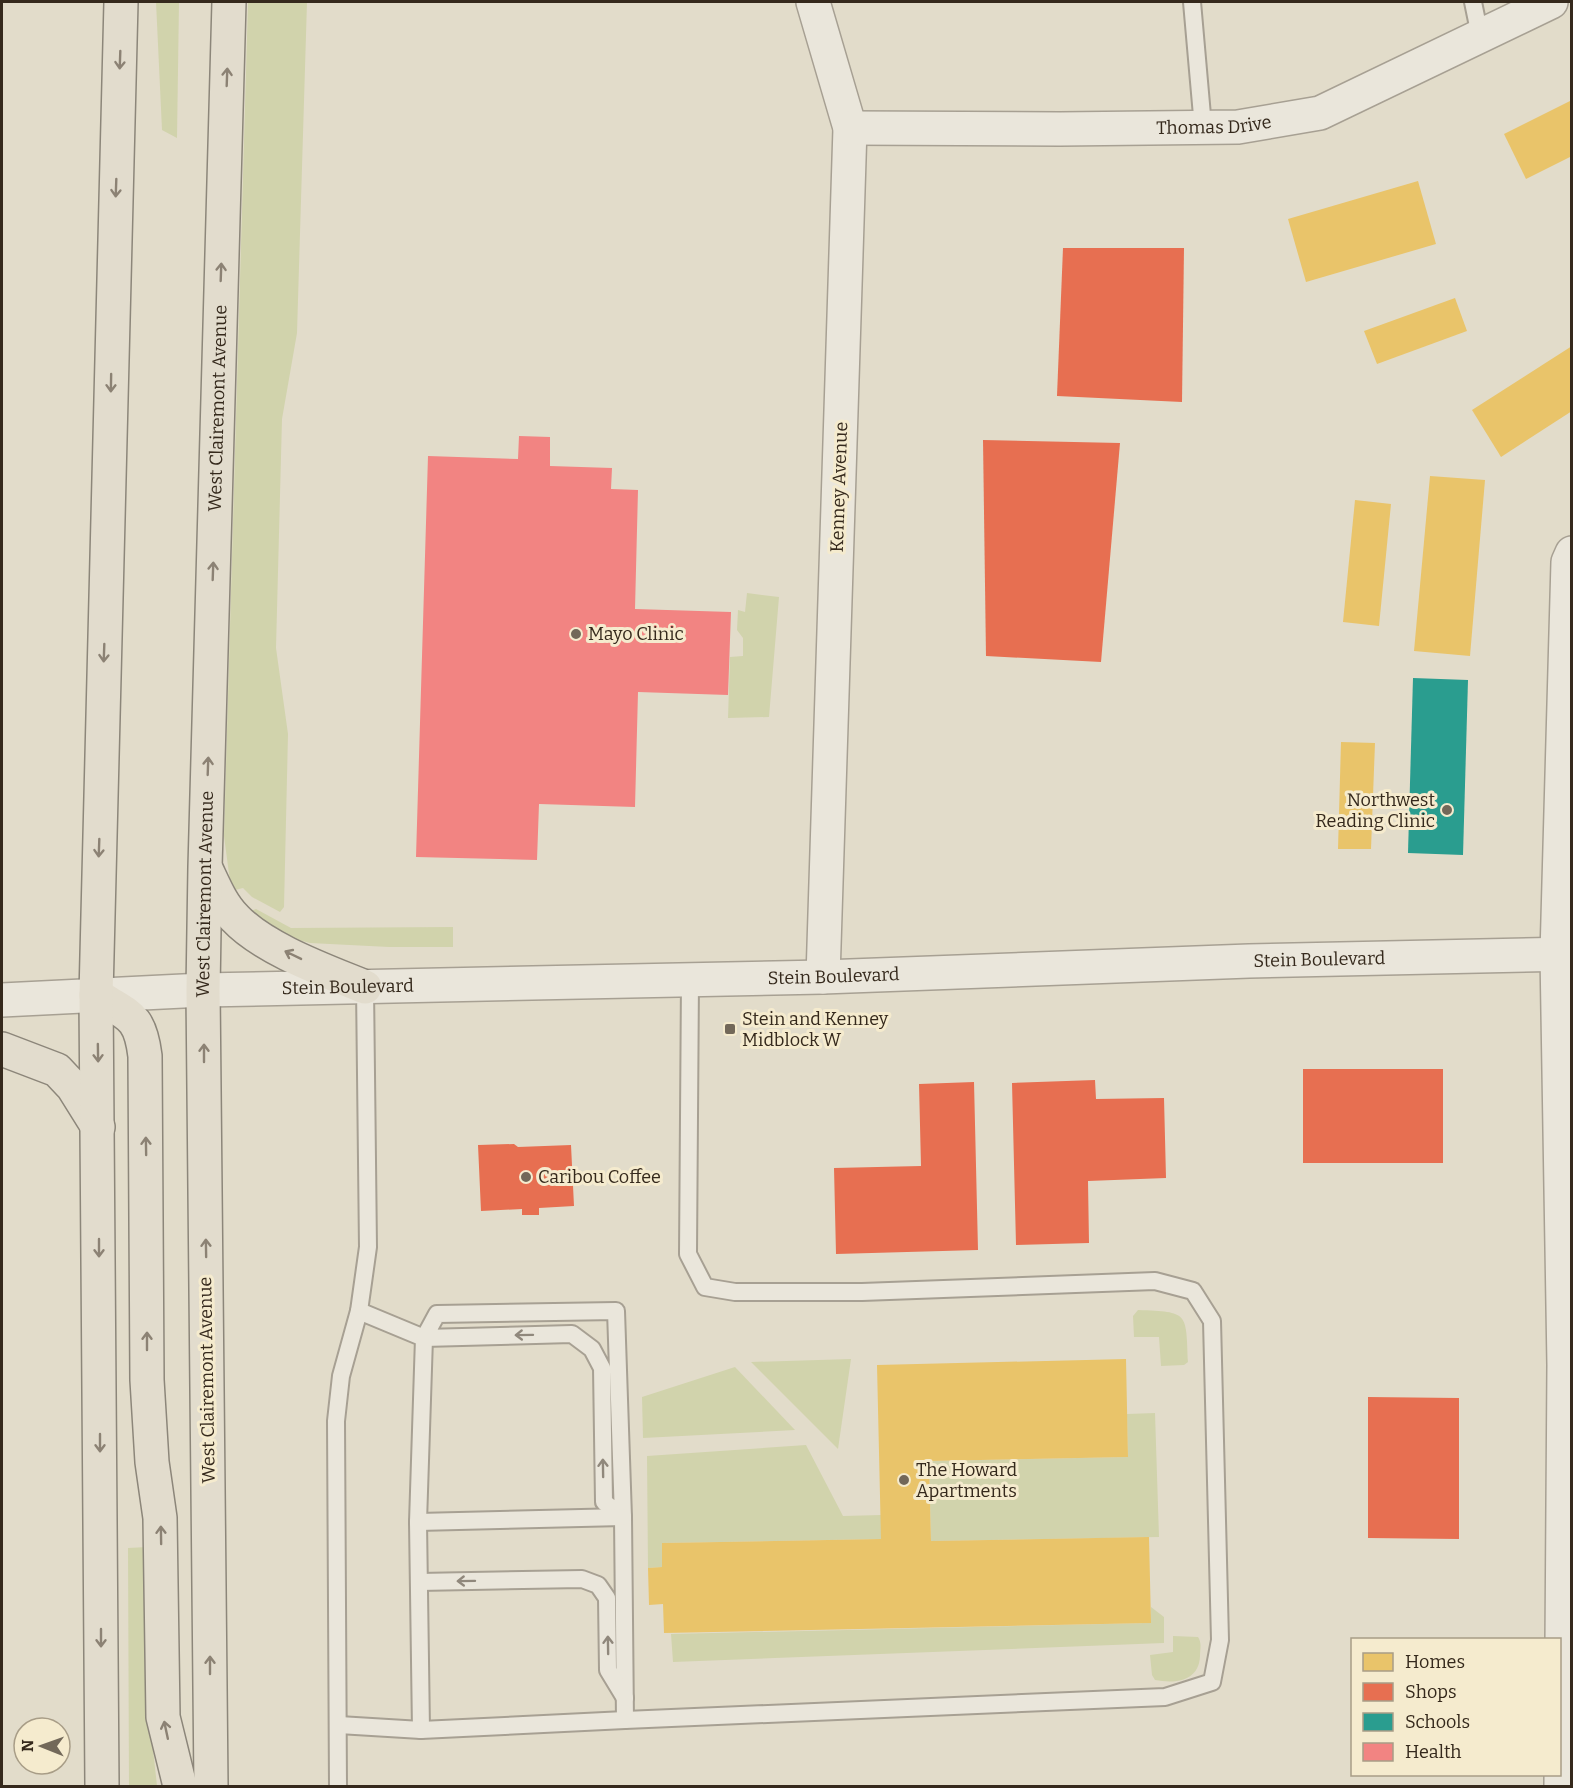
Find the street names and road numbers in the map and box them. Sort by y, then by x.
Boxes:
street label: Thomas Drive [1156,110,1273,139]
street label: West Clairemont Avenue [204,305,232,512]
street label: Kenney Avenue [826,421,852,553]
street label: West Clairemont Avenue [192,790,218,998]
street label: Stein Boulevard [1253,947,1386,972]
street label: Stein Boulevard [767,963,900,989]
street label: Stein Boulevard [282,975,414,999]
street label: West Clairemont Avenue [194,1277,220,1483]

